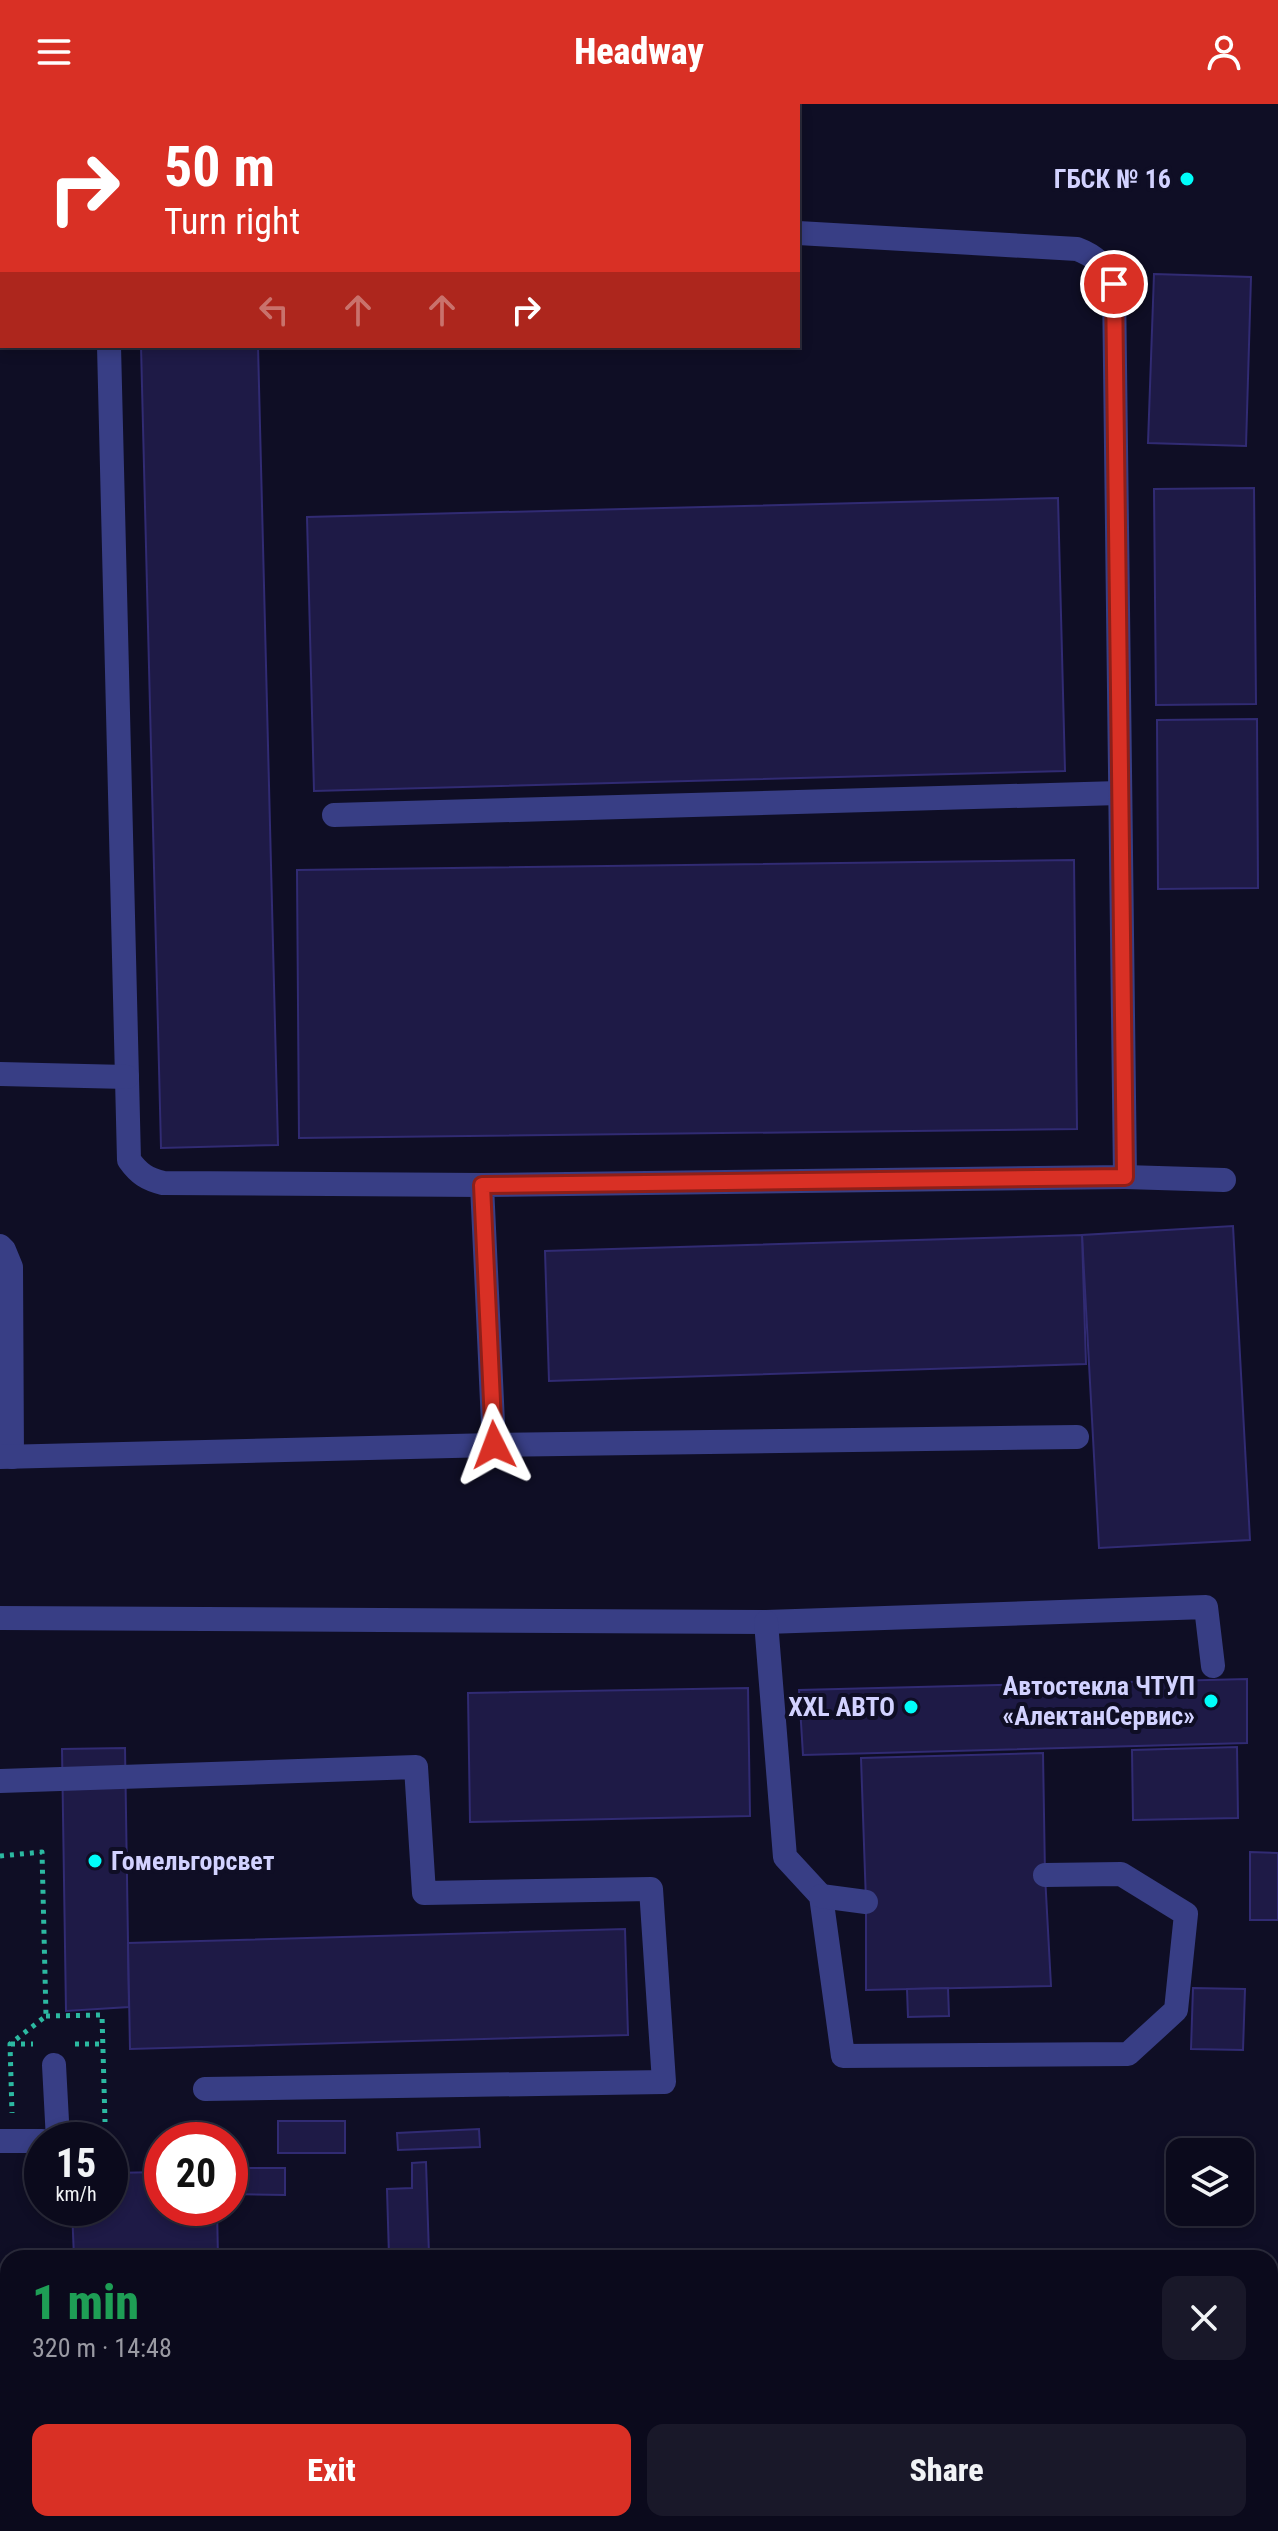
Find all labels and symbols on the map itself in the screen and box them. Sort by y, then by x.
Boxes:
place label: ГБСК № 16 [1054,164,1171,194]
marker: ГБСК № 16 [1178,170,1196,188]
pin [1080,250,1148,318]
position arrow [452,1403,536,1487]
place label: Автостекла ЧТУП «АлектанСервис» [1003,1671,1195,1731]
place label: XXL АВТО [788,1692,895,1722]
marker: Автостекла ЧТУП «АлектанСервис» [1202,1692,1220,1710]
marker: XXL АВТО [902,1698,920,1716]
place label: Гомельгорсвет [111,1846,275,1876]
marker: Гомельгорсвет [86,1852,104,1870]
speed limit sign: 20 [144,2122,248,2226]

